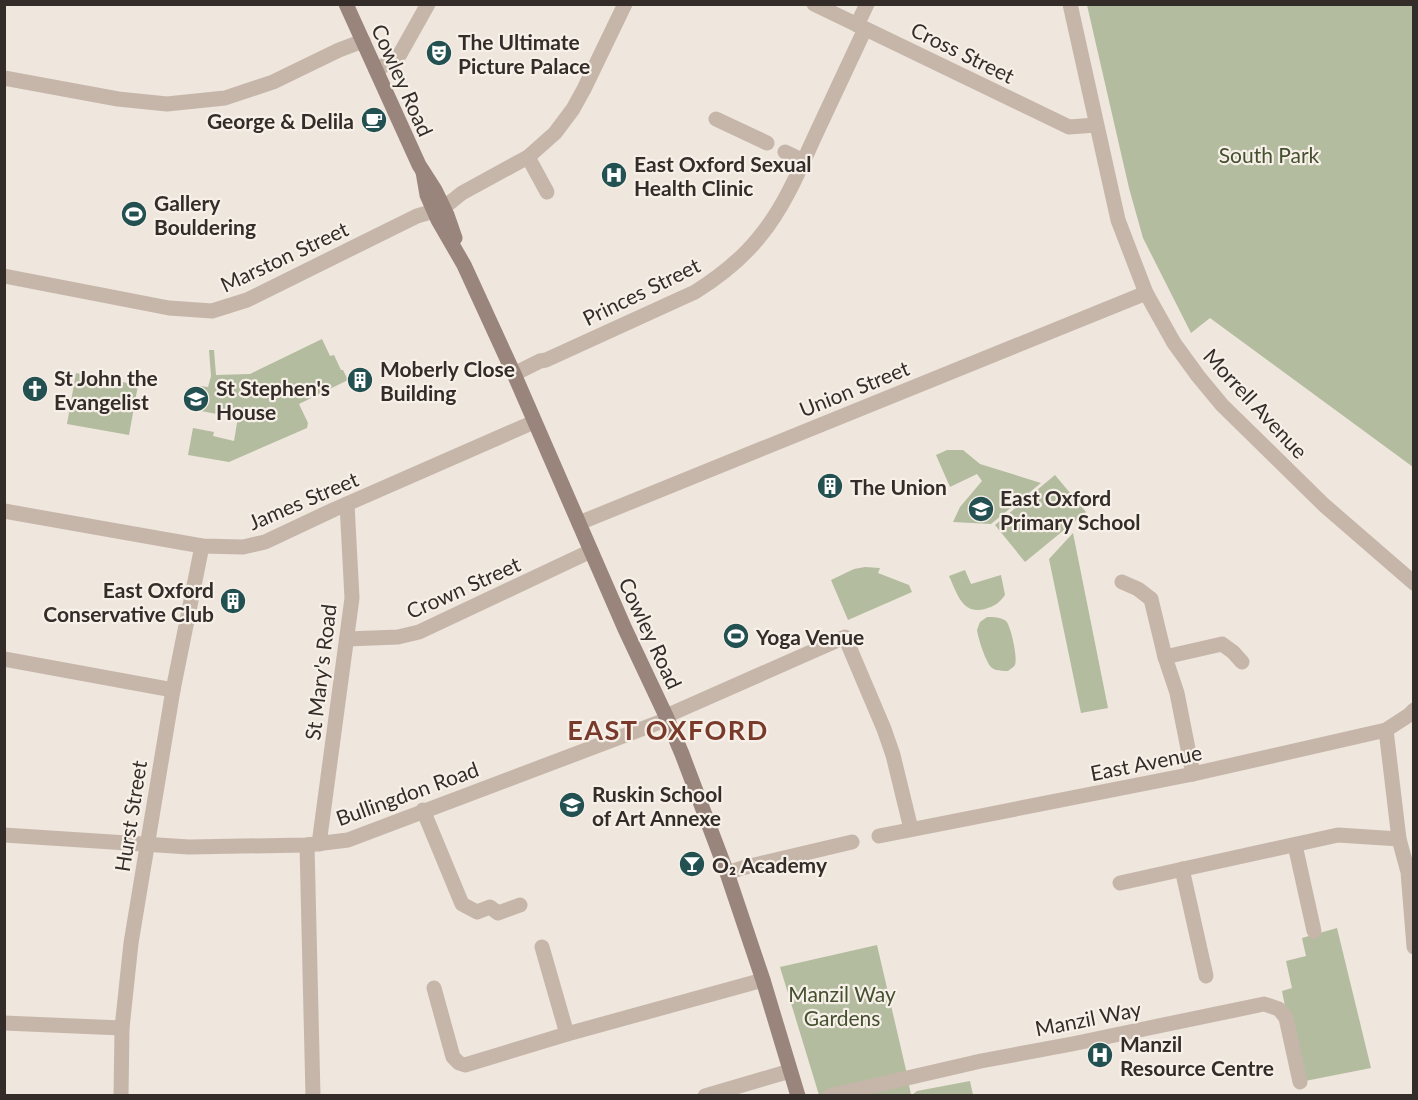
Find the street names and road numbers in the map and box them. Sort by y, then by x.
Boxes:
street label: Cross Street [907,16,1019,88]
street label: Cowley Road [367,20,439,140]
street label: Marston Street [216,215,352,297]
street label: Princes Street [578,252,704,330]
street label: Morrell Avenue [1199,343,1313,463]
street label: Union Street [795,354,913,421]
street label: James Street [244,465,362,534]
street label: Crown Street [402,551,524,623]
street label: Cowley Road [614,573,688,693]
street label: St Mary's Road [299,602,341,742]
street label: East Avenue [1088,739,1204,785]
street label: Bullingdon Road [332,756,482,830]
street label: Hurst Street [109,758,151,873]
street label: Manzil Way [1033,995,1143,1041]

